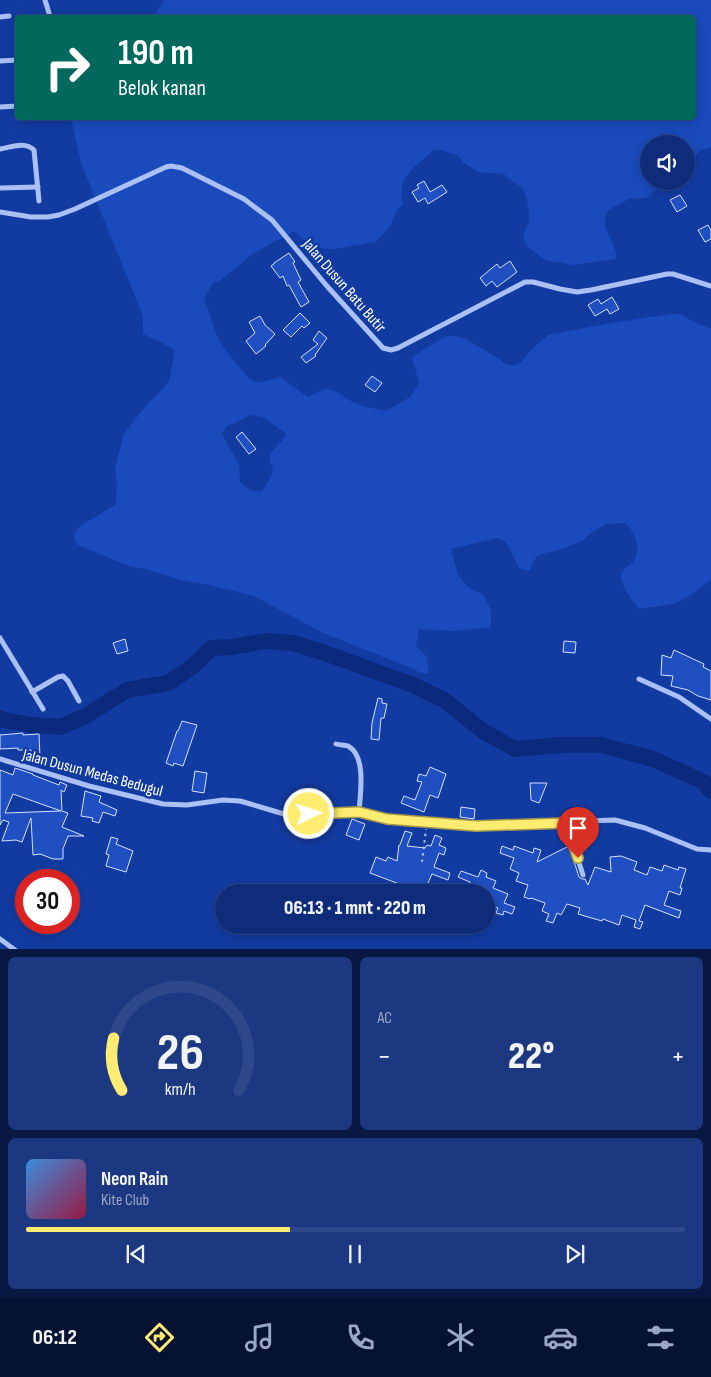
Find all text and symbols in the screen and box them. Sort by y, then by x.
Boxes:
text: 190 m [118,32,194,75]
icon: right [35,35,100,100]
text: Belok kanan [118,75,206,102]
map controls [640,135,695,190]
button: sound [640,135,695,190]
street label: Jalan Dusun Batu Butir [297,234,390,337]
street label: Jalan Dusun Medas Bedugul [19,745,165,801]
position arrow [282,787,334,839]
pin [557,807,599,858]
icon: arrive [564,814,592,842]
speed limit sign: 30 [15,869,80,934]
text: 06:13 · 1 mnt · 220 m [284,897,426,920]
text: AC [378,1009,392,1028]
text: 26 [156,1022,203,1085]
text: 22° [508,1034,554,1079]
text: − [378,1040,391,1073]
text: + [671,1040,685,1073]
text: km/h [164,1079,195,1100]
text: Neon Rain [101,1168,168,1191]
text: Kite Club [101,1191,149,1210]
icon: previous [122,1240,150,1268]
icon: pause [341,1240,369,1268]
icon: next [561,1240,589,1268]
icon: directions [142,1320,177,1355]
icon: music [242,1320,277,1355]
icon: phone [343,1320,378,1355]
icon: climate [443,1320,478,1355]
icon: car [543,1320,578,1355]
icon: filters [643,1320,678,1355]
text: 06:12 [33,1324,77,1351]

